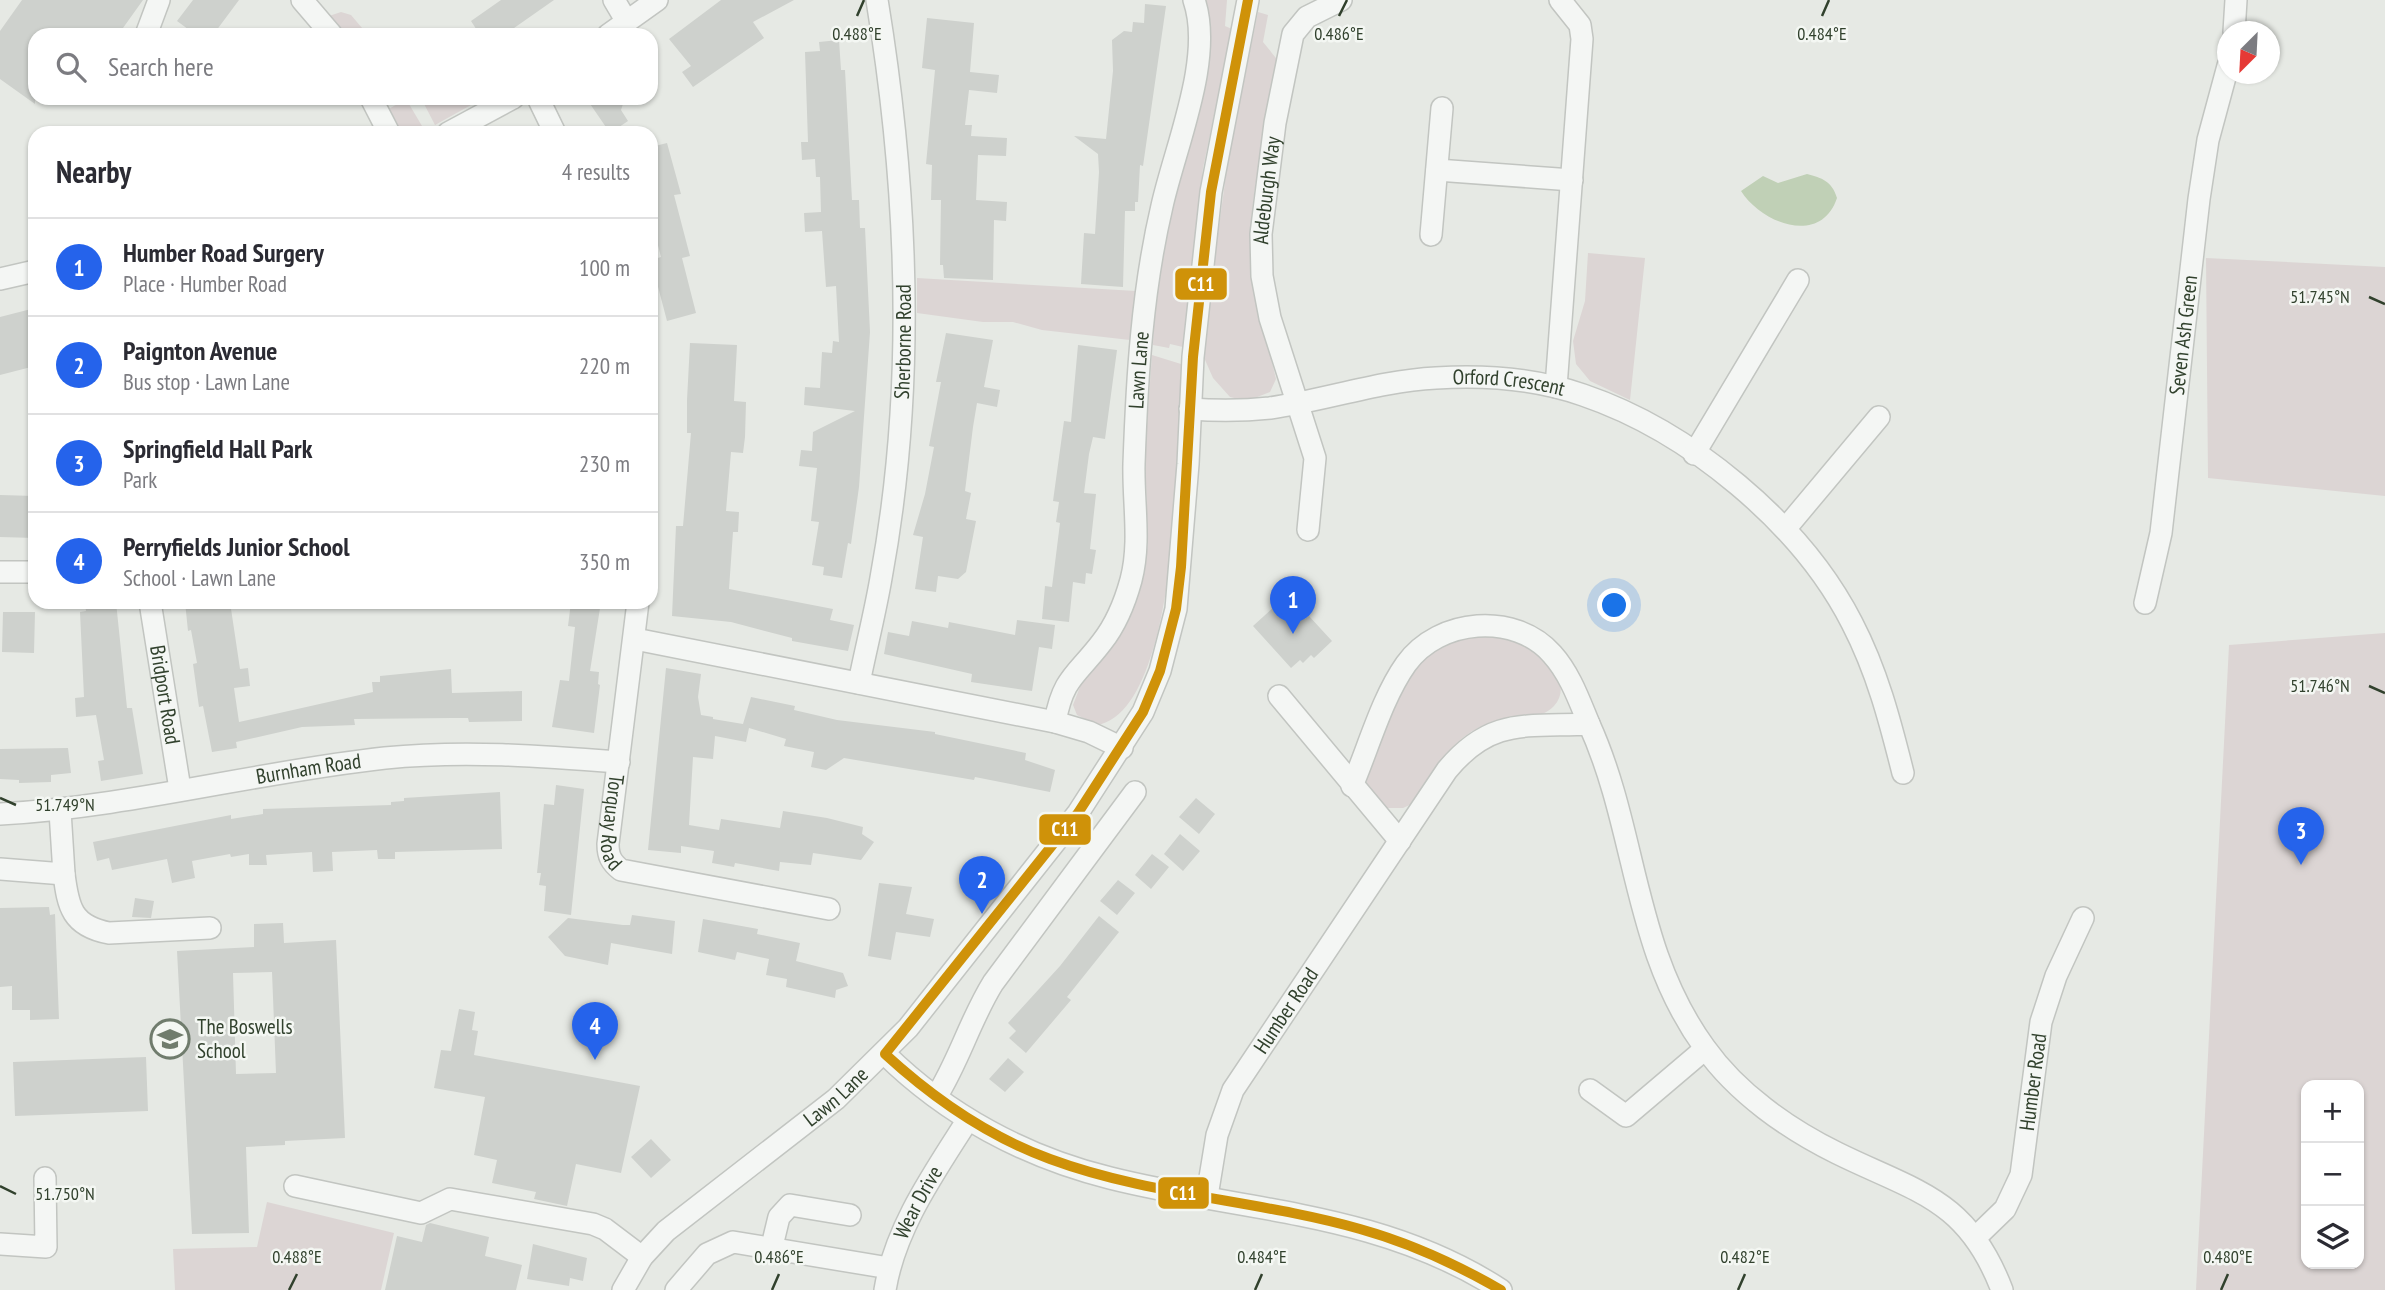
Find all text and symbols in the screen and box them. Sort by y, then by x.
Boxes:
north arrow [2217,21,2280,84]
text: 0.488°E [832,22,882,45]
text: 0.486°E [1314,22,1364,45]
text: 0.484°E [1797,22,1847,45]
search box [28,28,658,105]
icon: search [52,48,90,86]
text: Search here [108,50,214,83]
street label: Aldeburgh Way [1247,135,1286,245]
text: Nearby [56,152,131,191]
text: 4 results [562,157,630,186]
text: Humber Road Surgery [123,236,324,269]
text: 1 [74,253,85,282]
text: 100 m [579,253,630,282]
line badge: C11 [1174,267,1228,301]
text: Place · Humber Road [123,269,287,298]
text: C11 [1188,272,1214,296]
street label: Seven Ash Green [2163,274,2203,396]
street label: Sherborne Road [888,284,917,400]
text: 51.745°N [2290,285,2350,308]
street label: Lawn Lane [1122,330,1155,409]
text: Paignton Avenue [123,334,277,367]
text: 2 [74,351,85,380]
text: 220 m [579,351,630,380]
street label: Orford Crescent [1452,363,1568,402]
text: Bus stop · Lawn Lane [123,367,290,396]
text: Springfield Hall Park [123,432,312,465]
text: 3 [74,449,85,478]
text: 230 m [579,449,630,478]
text: Park [123,465,157,494]
text: Perryfields Junior School [123,530,350,563]
text: 4 [74,547,85,576]
text: 350 m [579,547,630,576]
text: School · Lawn Lane [123,563,276,592]
pin: 1 [1270,576,1316,634]
your location [1597,588,1631,622]
street label: Bridport Road [144,643,187,746]
text: 51.746°N [2290,674,2350,697]
street label: Burnham Road [254,747,362,790]
street label: Torquay Road [595,773,631,876]
text: 51.749°N [35,793,95,816]
pin: 3 [2278,807,2324,865]
line badge: C11 [1038,813,1092,846]
text: C11 [1052,817,1078,841]
pin: 2 [959,856,1005,914]
street label: Humber Road [1247,962,1324,1059]
pin: 4 [572,1002,618,1060]
place label: The Boswells School [197,1013,293,1064]
school or university icon: The Boswells School [149,1018,191,1060]
street label: Humber Road [2013,1032,2052,1132]
street label: Lawn Lane [798,1061,874,1132]
map controls [2301,1080,2364,1269]
button: + [2301,1080,2364,1143]
button: − [2301,1143,2364,1206]
street label: Wear Drive [887,1161,948,1243]
line badge: C11 [1157,1176,1210,1210]
text: C11 [1170,1181,1196,1205]
text: 51.750°N [35,1182,95,1205]
button: layers [2301,1206,2364,1269]
text: 0.488°E [272,1245,322,1268]
text: 0.486°E [754,1245,804,1268]
text: 0.484°E [1237,1245,1287,1268]
text: 0.482°E [1720,1245,1770,1268]
text: 0.480°E [2203,1245,2253,1268]

